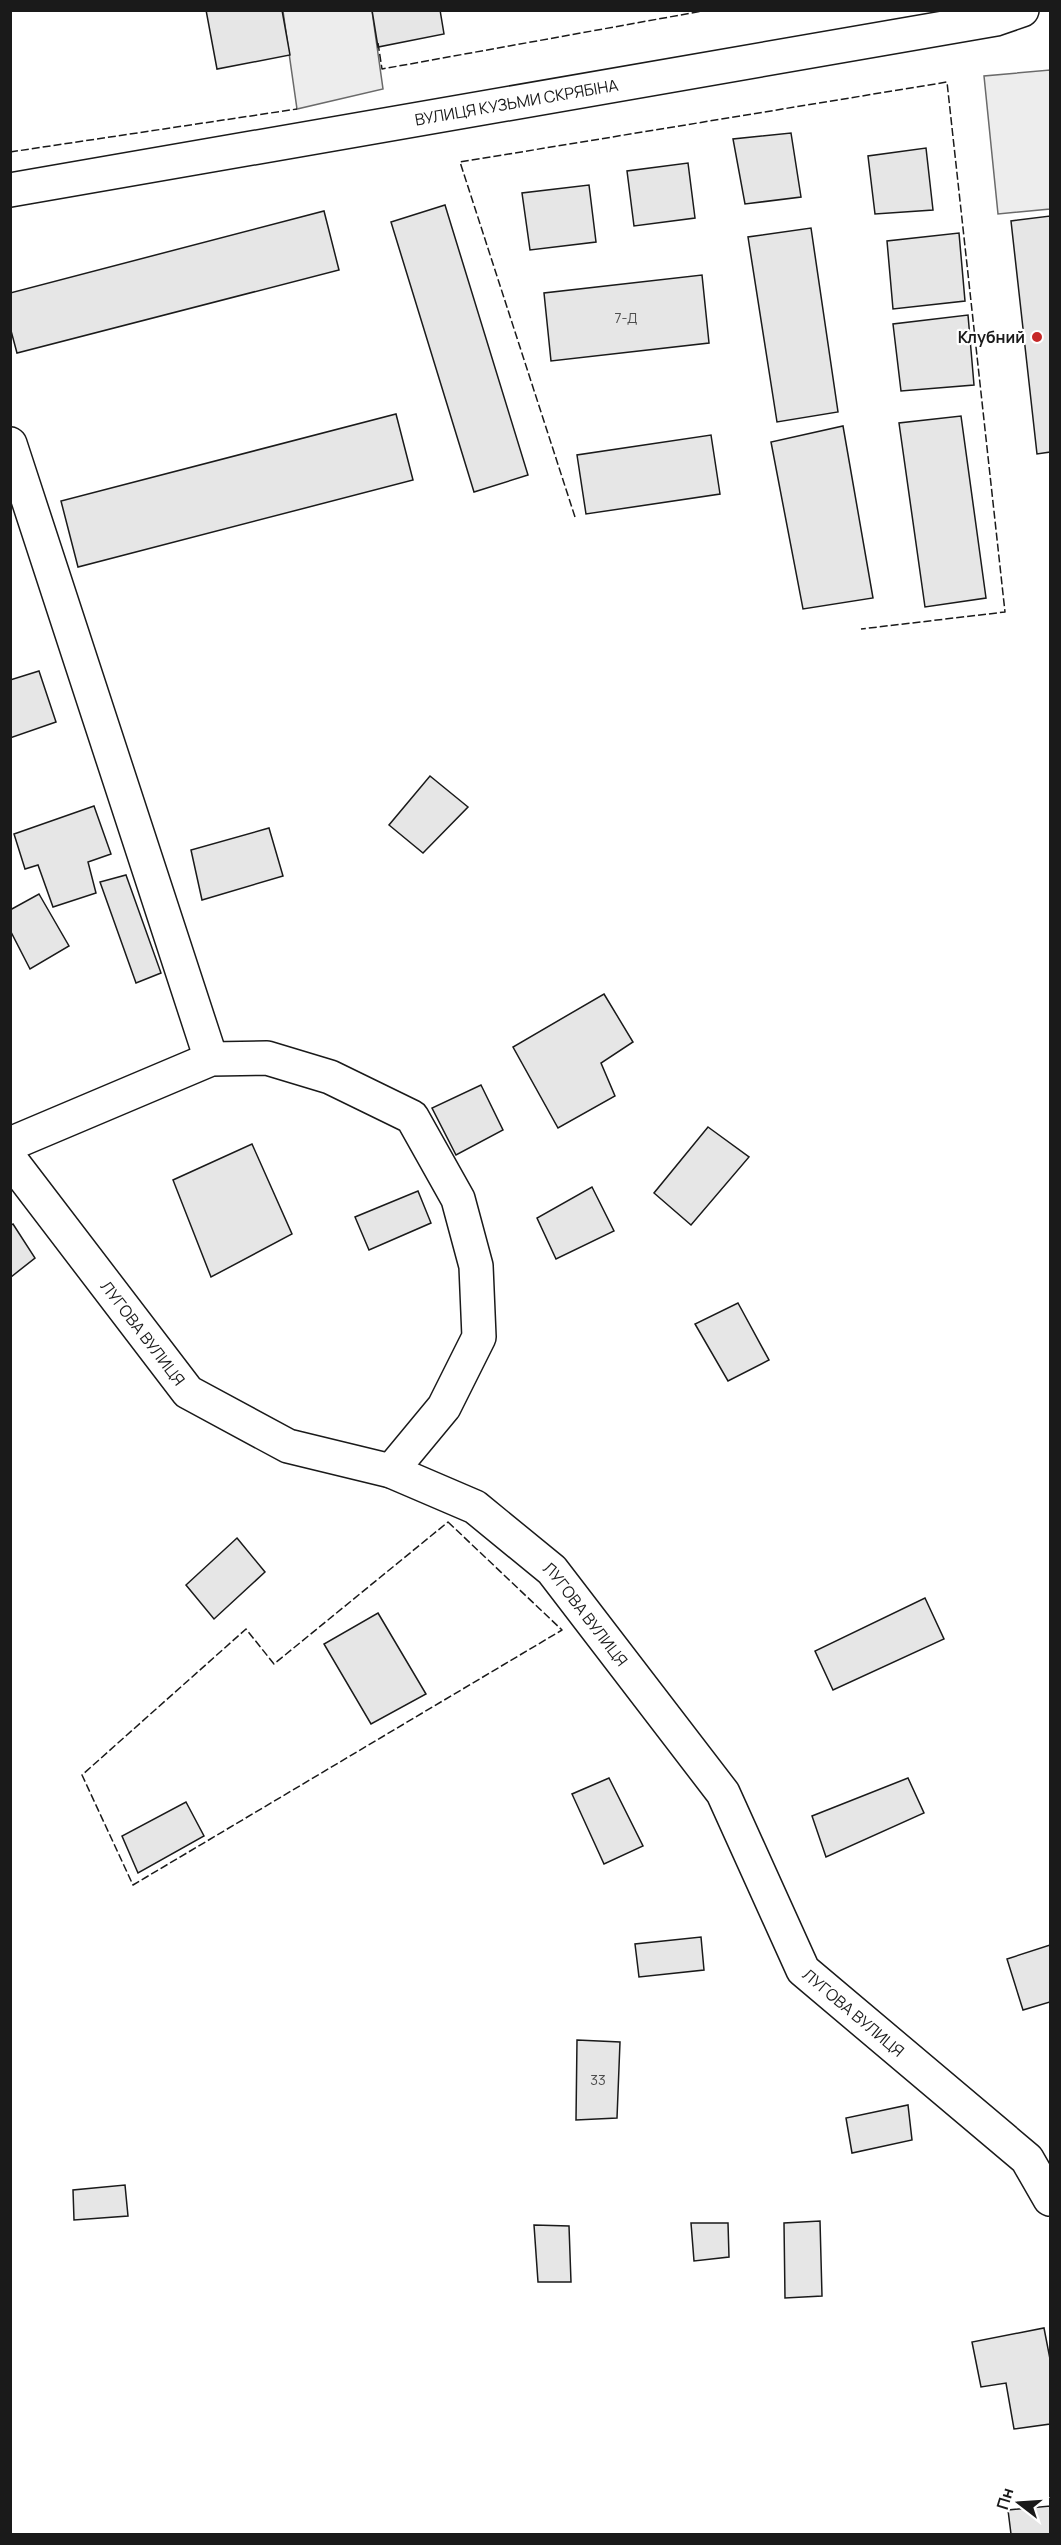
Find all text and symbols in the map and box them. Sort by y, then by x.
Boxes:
street label: ВУЛИЦЯ КУЗЬМИ СКРЯБІНА [413,74,620,131]
house number: 7-Д [615,308,637,327]
place label: Клубний [958,326,1025,348]
marker: Клубний [1030,330,1044,344]
street label: ЛУГОВА ВУЛИЦЯ [96,1276,190,1390]
street label: ЛУГОВА ВУЛИЦЯ [539,1556,633,1671]
street label: ЛУГОВА ВУЛИЦЯ [798,1963,909,2062]
house number: 33 [590,2070,606,2089]
north arrow [989,2473,1049,2533]
text: Пн [991,2485,1018,2512]

